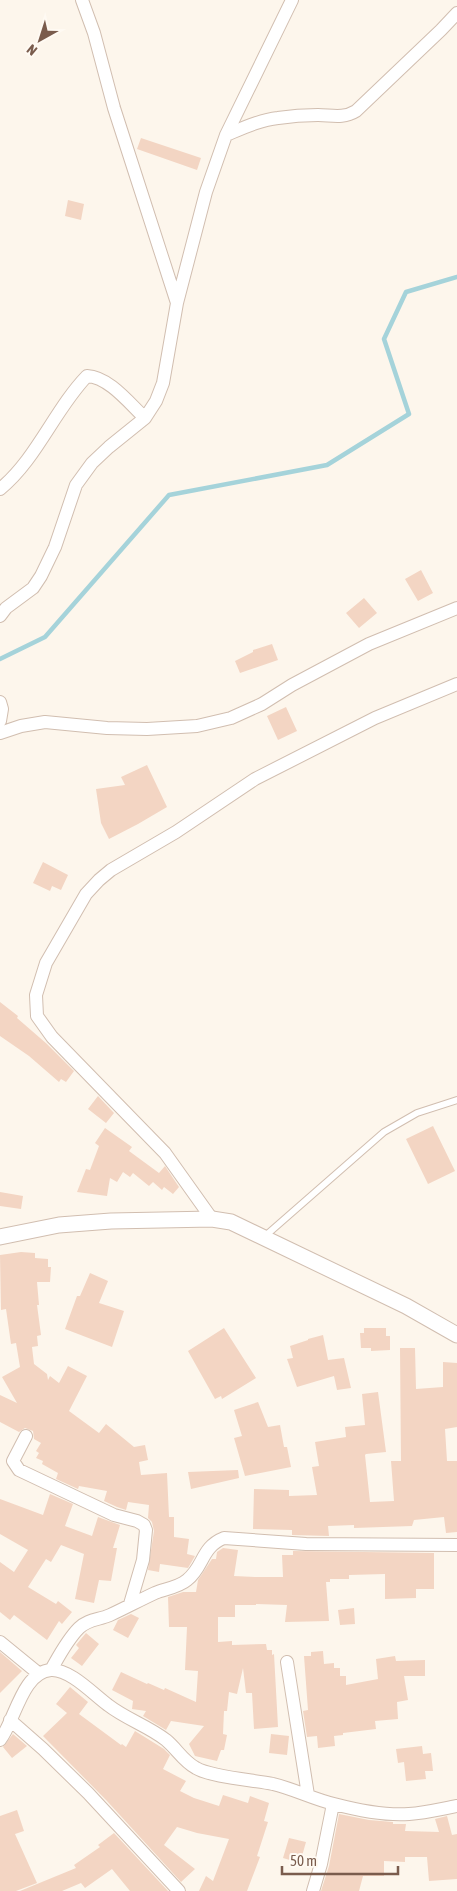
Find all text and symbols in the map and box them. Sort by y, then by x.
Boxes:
north arrow [15,15,65,65]
text: N [24,41,40,59]
scale bar [282,1844,398,1876]
text: 50 m [290,1852,317,1869]

